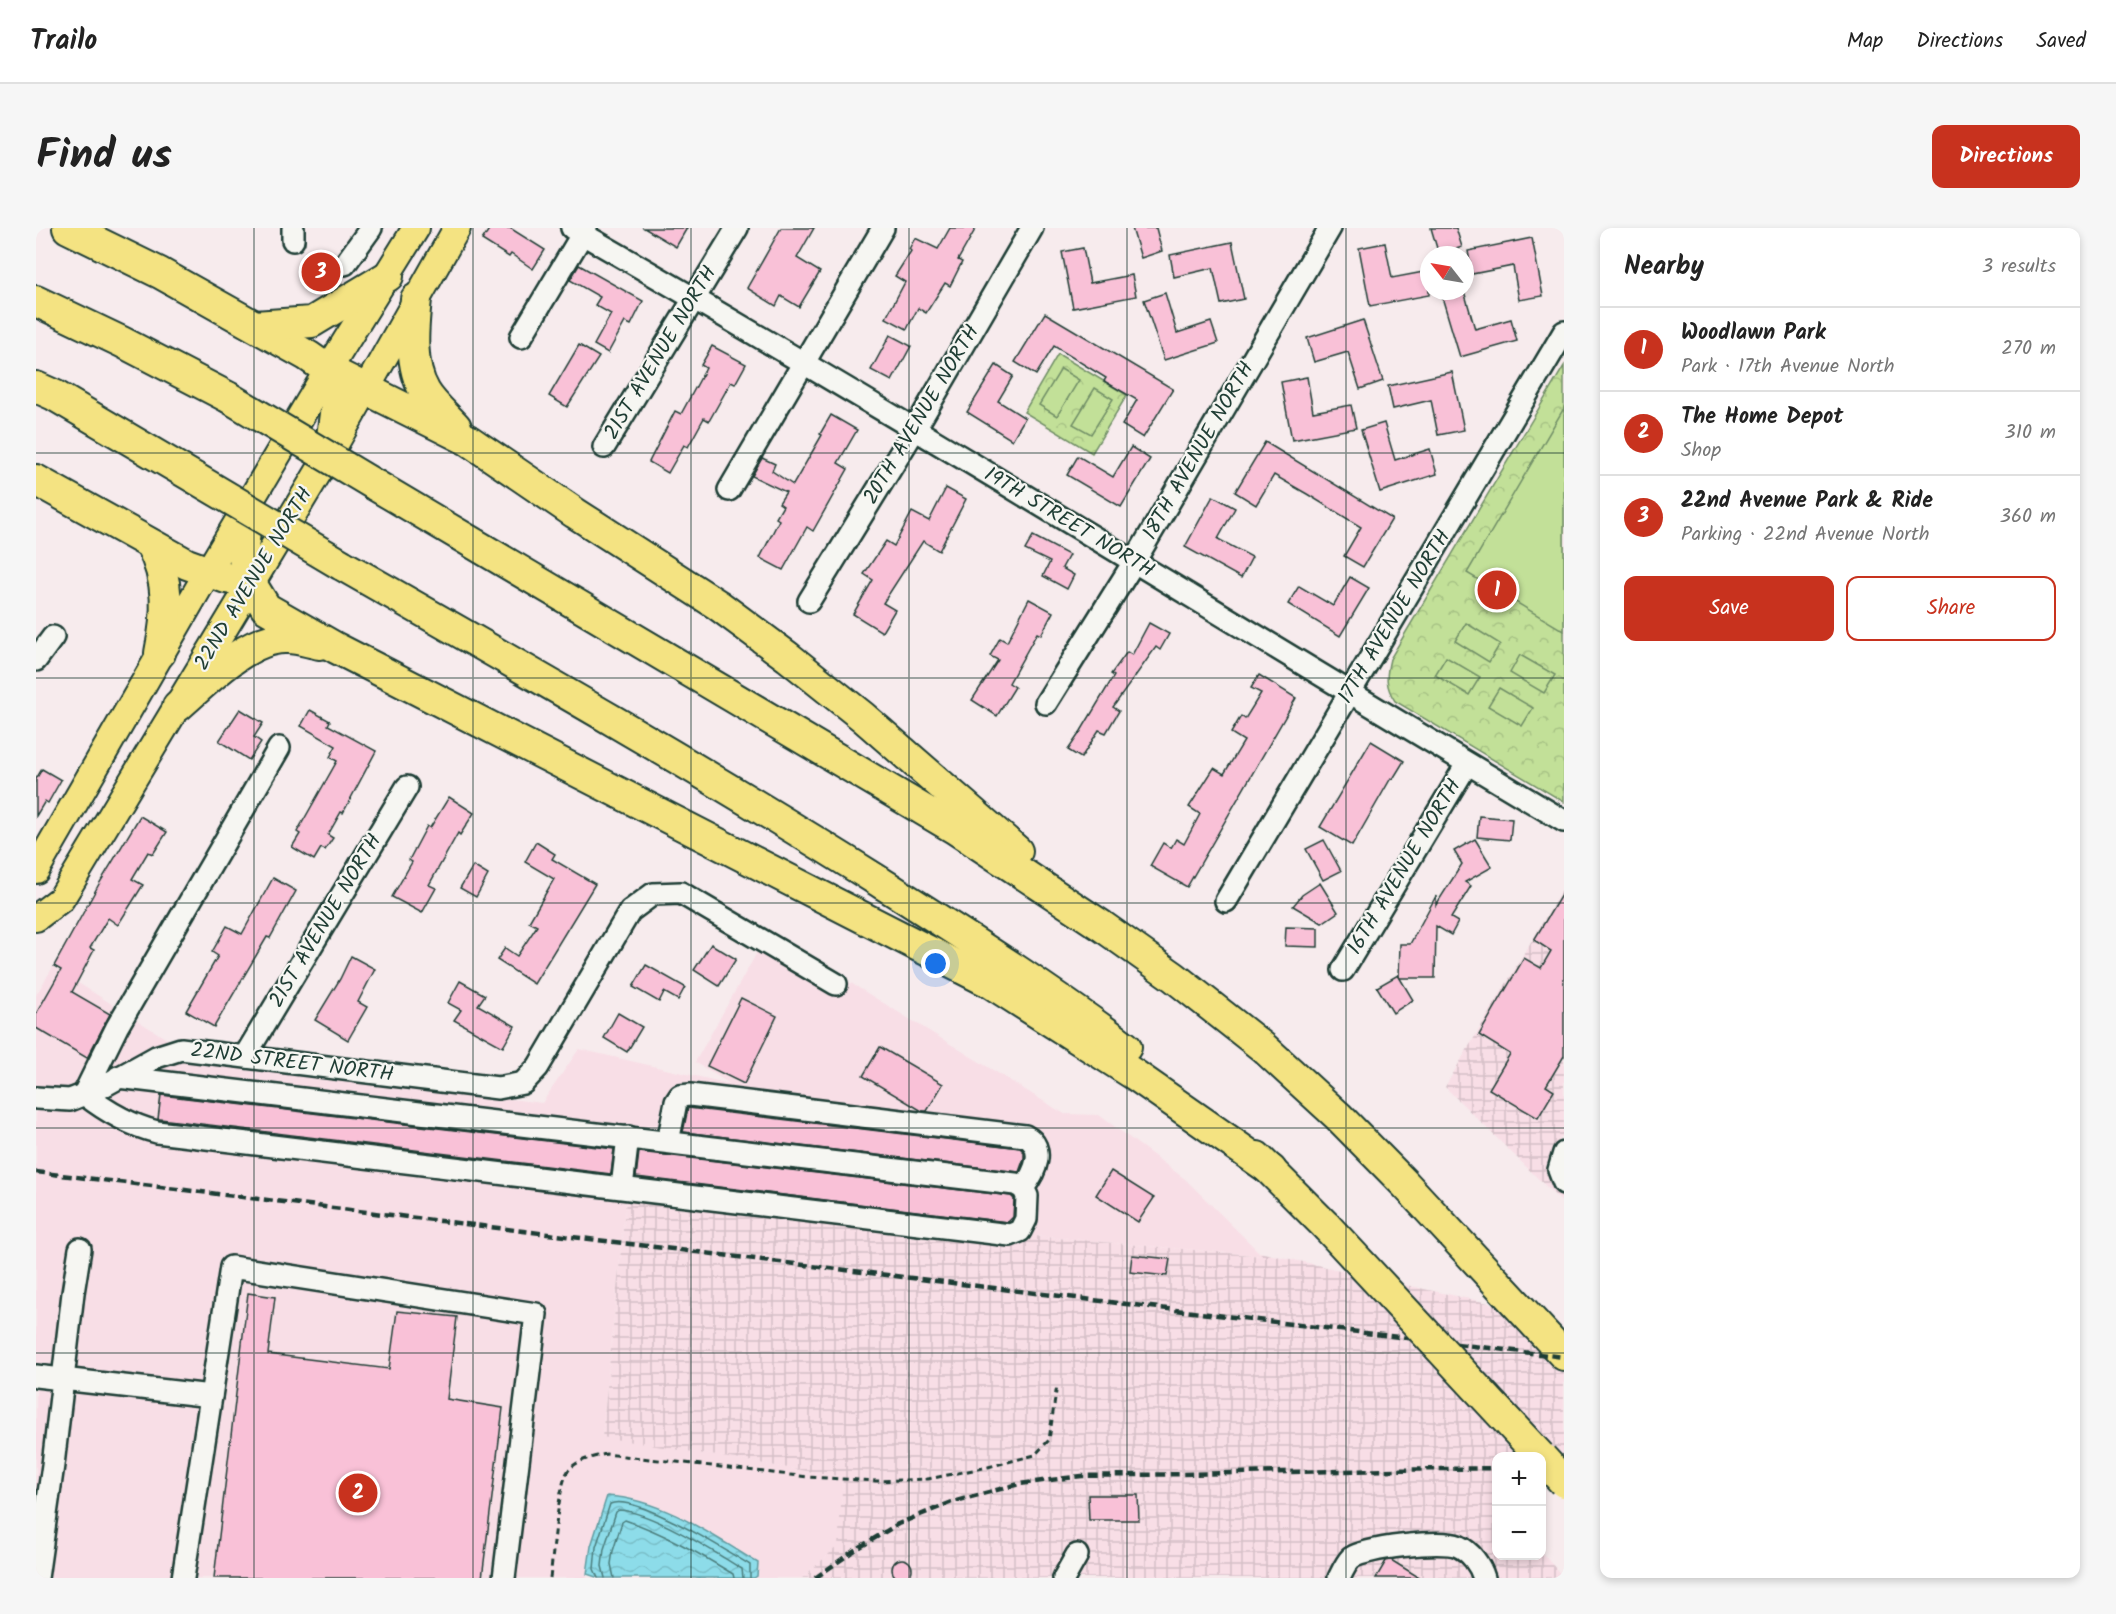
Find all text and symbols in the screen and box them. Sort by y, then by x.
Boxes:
text: Trailo [30,19,97,64]
text: Map [1847,25,1883,58]
text: Directions [1916,25,2003,58]
text: Saved [2036,25,2086,58]
text: Find us [36,123,172,190]
button: Directions [1932,125,2080,188]
north arrow [1420,246,1474,300]
text: Nearby [1624,246,1704,288]
pin: 3 [302,250,340,294]
text: 3 results [1982,251,2056,283]
street label: 21ST AVENUE NORTH [596,260,726,446]
text: Woodlawn Park [1681,316,1826,351]
street label: 20TH AVENUE NORTH [855,319,989,511]
text: 1 [1640,333,1647,365]
text: 270 m [2001,333,2056,365]
text: Park · 17th Avenue North [1681,351,1895,383]
street label: 18TH AVENUE NORTH [1134,356,1264,546]
text: The Home Depot [1681,400,1843,435]
text: 2 [1638,417,1649,449]
text: 310 m [2004,417,2056,449]
text: Shop [1681,435,1721,467]
street label: 19TH STREET NORTH [977,459,1161,587]
street label: 22ND AVENUE NORTH [186,481,322,677]
text: 22nd Avenue Park & Ride [1681,484,1933,519]
text: 3 [1638,501,1649,533]
text: 360 m [2000,501,2056,533]
text: Parking · 22nd Avenue North [1681,519,1929,551]
street label: 17TH AVENUE NORTH [1330,523,1460,711]
pin: 1 [1478,568,1516,613]
button: Save [1624,576,1834,641]
button: Share [1846,576,2056,641]
street label: 16TH AVENUE NORTH [1339,773,1471,961]
street label: 21ST AVENUE NORTH [261,828,391,1014]
your location [921,949,950,978]
street label: 22ND STREET NORTH [189,1034,395,1092]
map controls [1492,1452,1546,1560]
button: + [1492,1452,1546,1506]
pin: 2 [338,1470,378,1516]
button: − [1492,1506,1546,1560]

